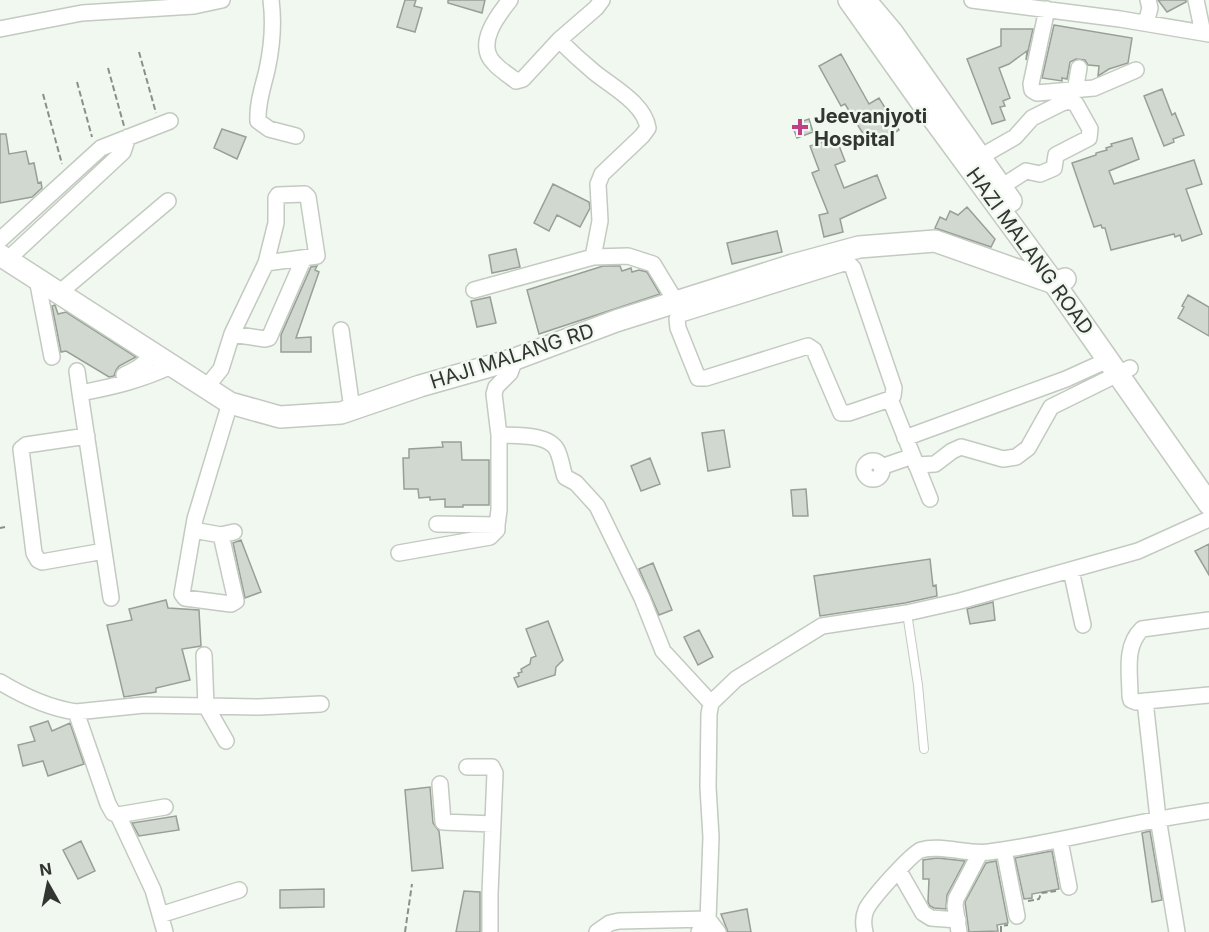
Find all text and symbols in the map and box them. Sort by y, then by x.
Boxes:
place label: Jeevanjyoti Hospital [814,104,927,151]
marker: Jeevanjyoti Hospital [791,118,809,136]
street label: HAZI MALANG ROAD [961,163,1099,339]
street label: HAJI MALANG RD [427,318,597,394]
north arrow [18,854,78,914]
text: N [38,858,53,880]

